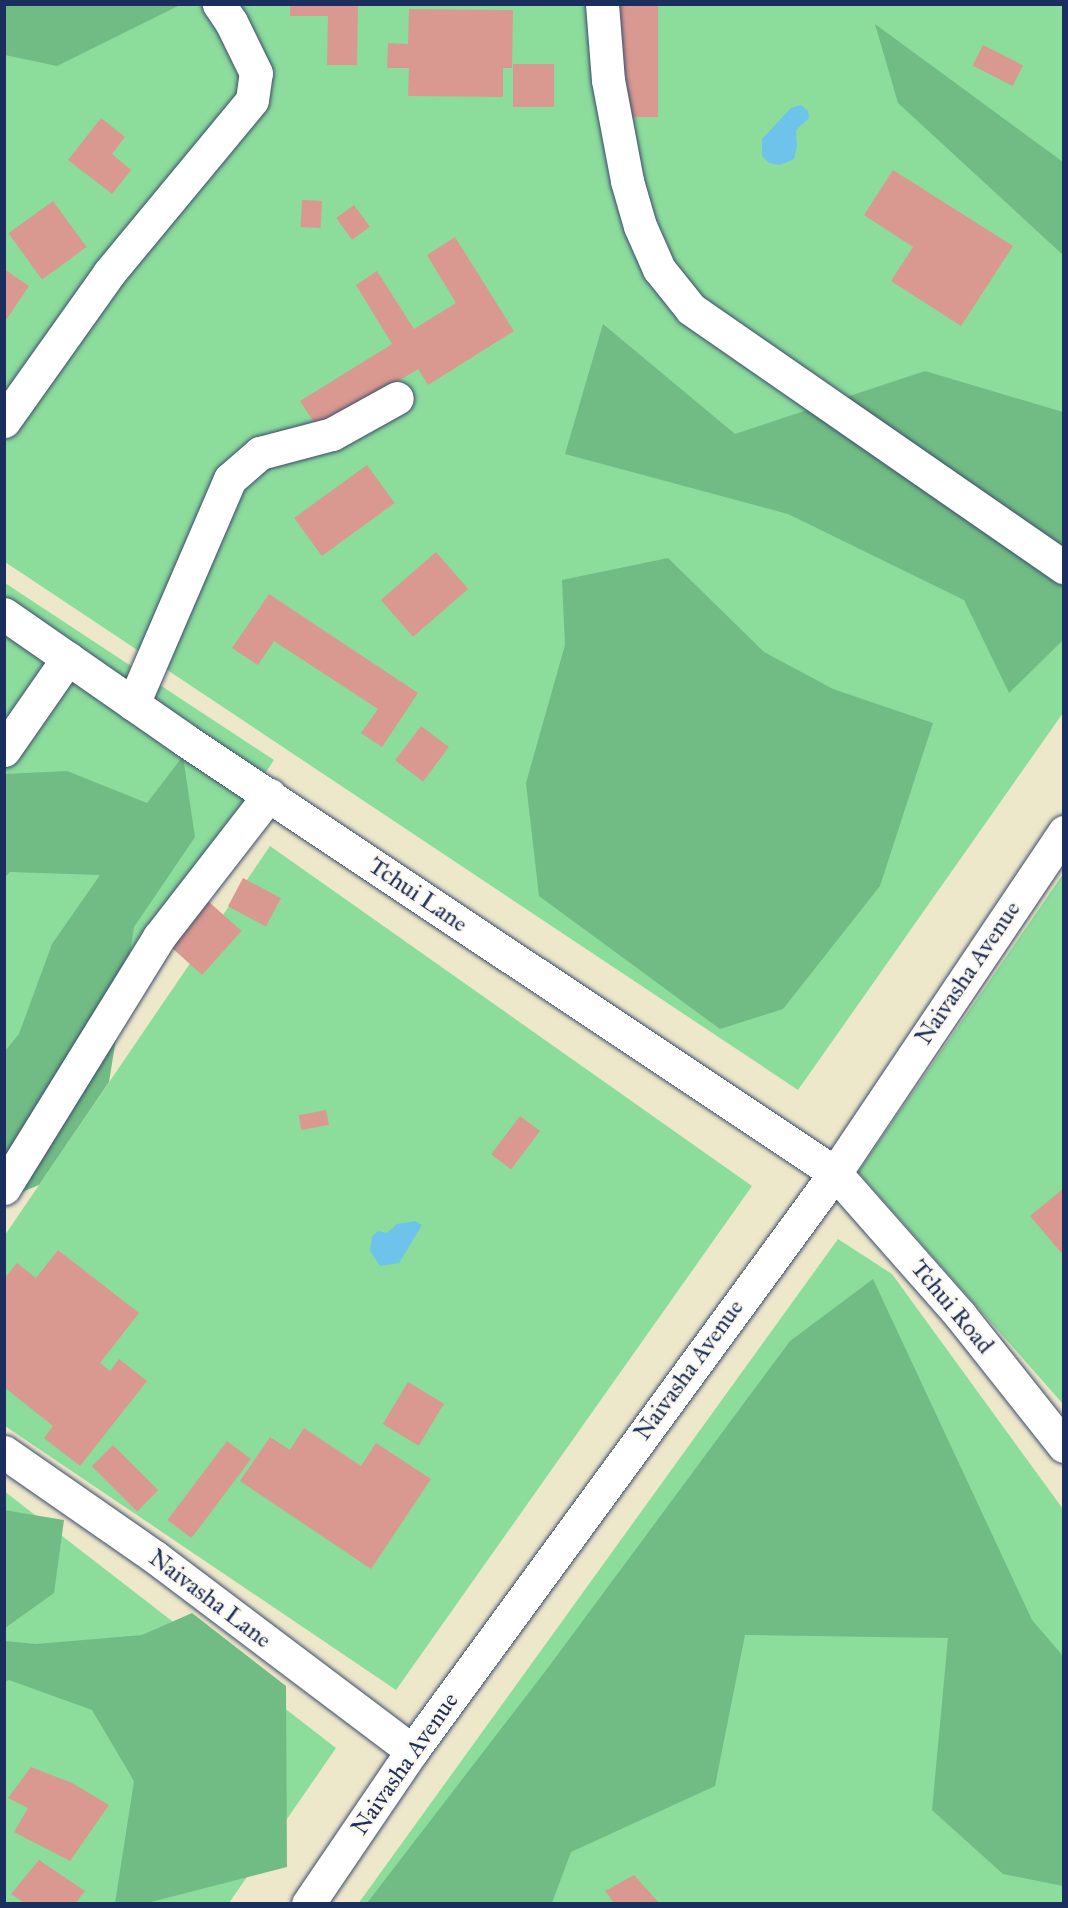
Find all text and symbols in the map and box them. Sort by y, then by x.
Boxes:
street label: Tchui Lane [363,851,473,939]
street label: Naivasha Avenue [909,896,1027,1050]
street label: Tchui Road [904,1254,1000,1360]
street label: Naivasha Avenue [628,1294,750,1446]
street label: Naivasha Lane [143,1544,277,1654]
street label: Naivasha Avenue [345,1687,465,1841]

